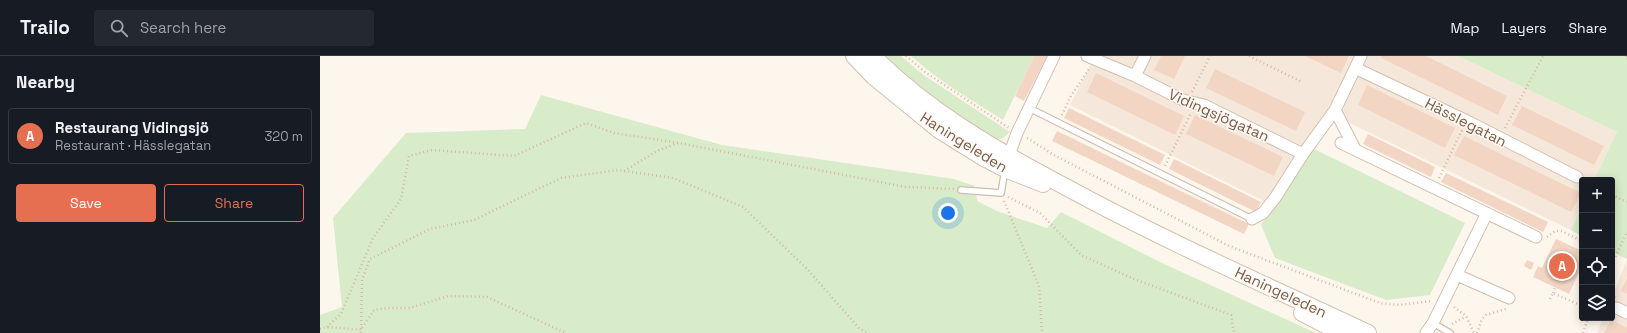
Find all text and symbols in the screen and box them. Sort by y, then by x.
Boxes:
search box [94,10,374,46]
text: Trailo [20,15,70,40]
icon: search [108,17,130,39]
text: Search here [140,18,226,37]
text: Map [1450,19,1480,37]
text: Layers [1502,19,1546,37]
text: Share [1568,19,1607,37]
text: Nearby [16,71,75,93]
street label: Vidingsjögatan [1166,84,1272,146]
street label: Hässlegatan [1422,93,1510,151]
street label: Haningeleden [917,108,1011,176]
text: Restaurang Vidingsjö [55,118,209,137]
text: A [26,128,34,145]
text: 320 m [264,128,303,145]
text: Restaurant · Hässlegatan [55,137,211,154]
map controls [1579,177,1615,321]
button: + [1579,177,1615,213]
button: Save [16,184,156,222]
button: Share [164,184,304,222]
your location [938,203,958,223]
button: − [1579,213,1615,249]
button: locate [1579,249,1615,285]
pin: A [1549,251,1575,281]
street label: Haningeleden [1232,262,1330,322]
button: layers [1579,285,1615,321]

